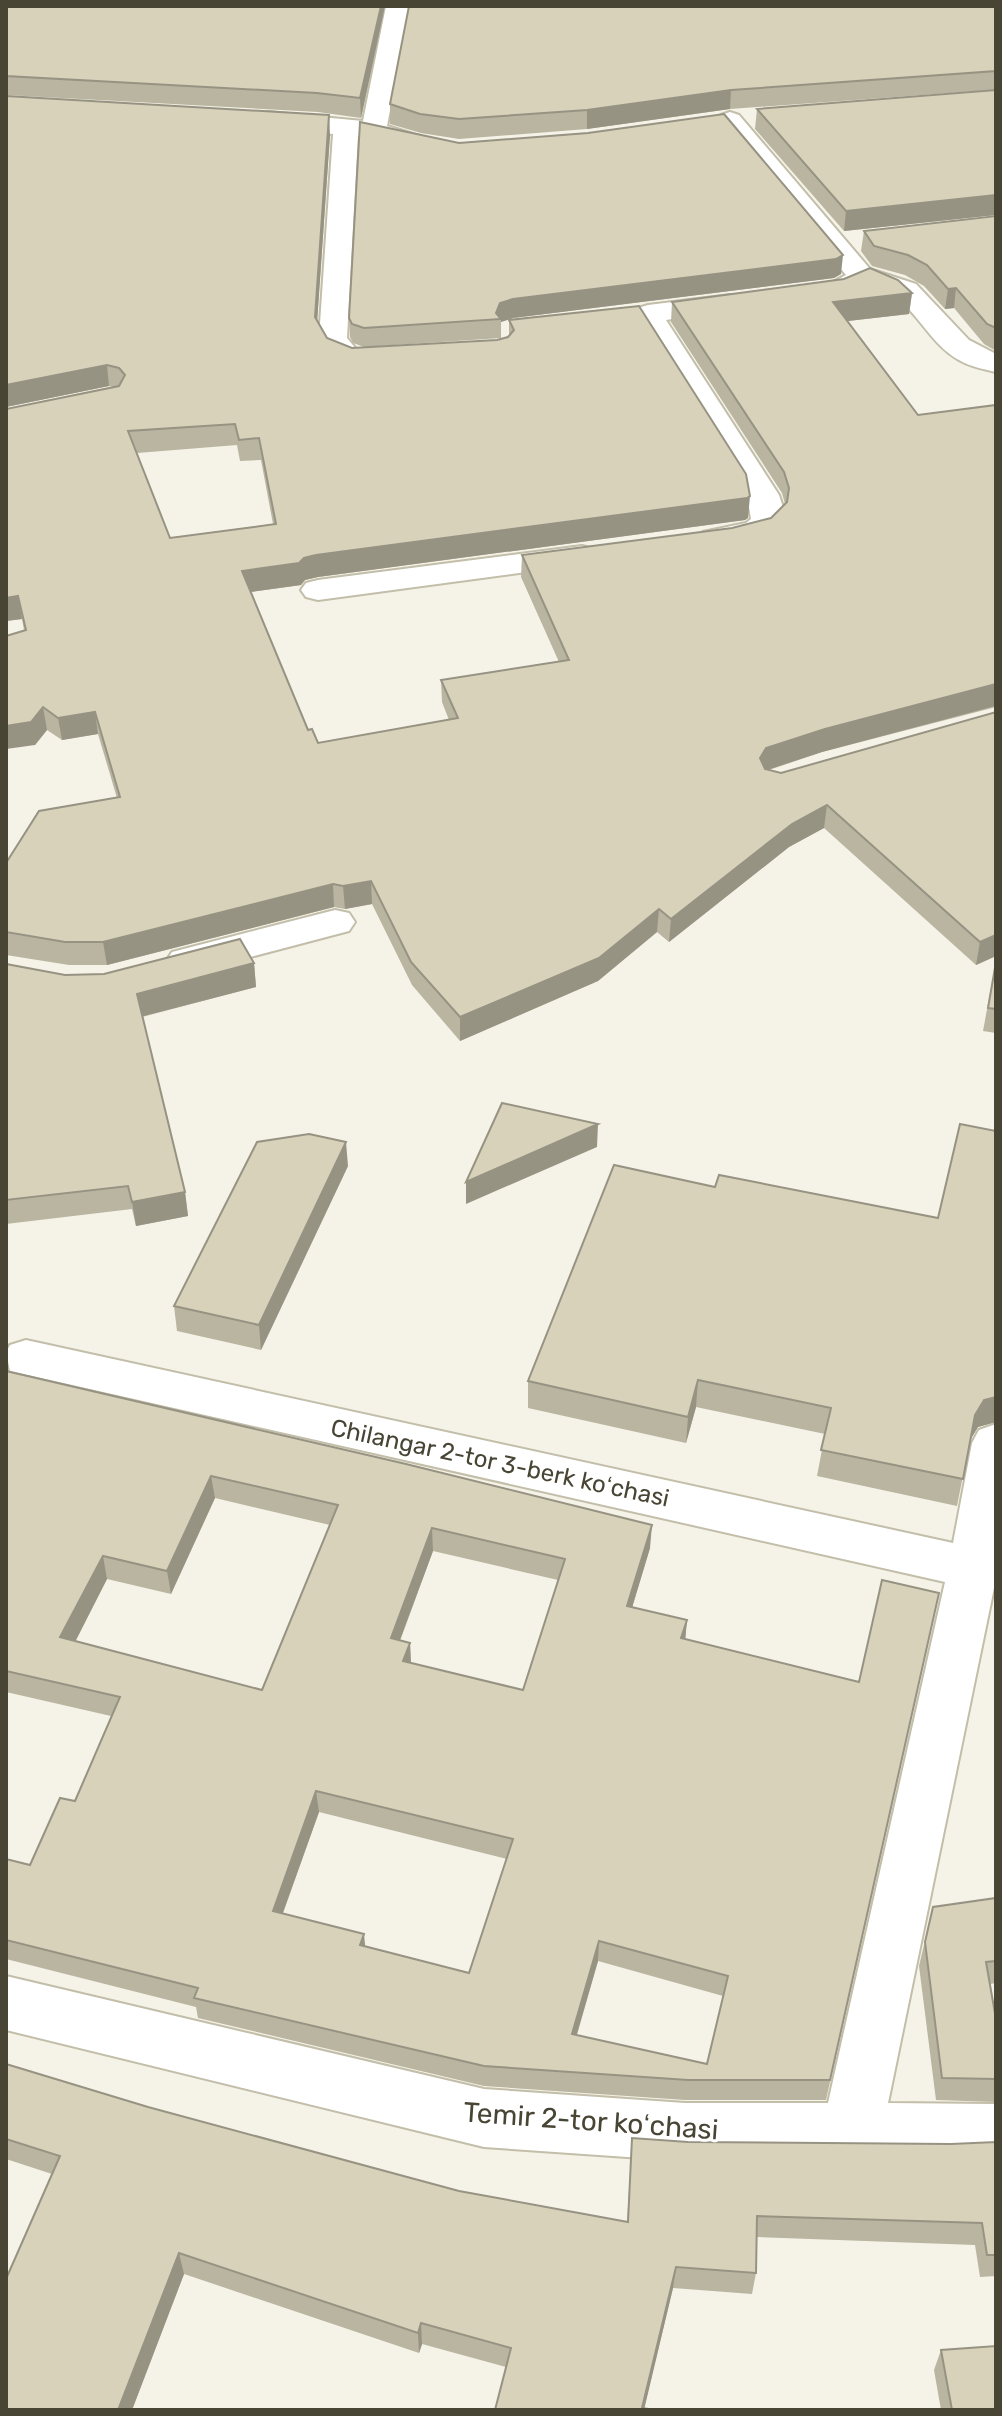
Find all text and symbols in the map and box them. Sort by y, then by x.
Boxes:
street label: Chilangar 2-tor 3-berk koʻchasi [328,1413,672,1513]
street label: Temir 2-tor koʻchasi [462,2096,720,2146]

